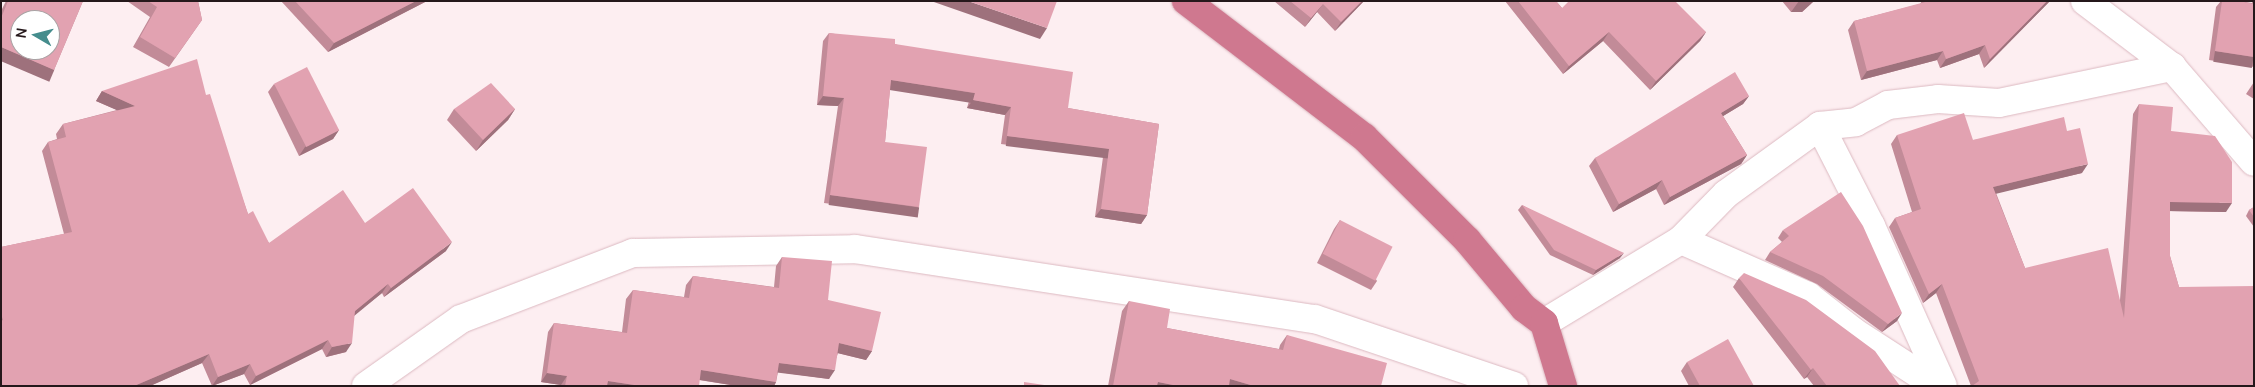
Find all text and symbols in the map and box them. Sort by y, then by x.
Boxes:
north arrow [10,10,60,60]
text: N [11,27,31,39]

